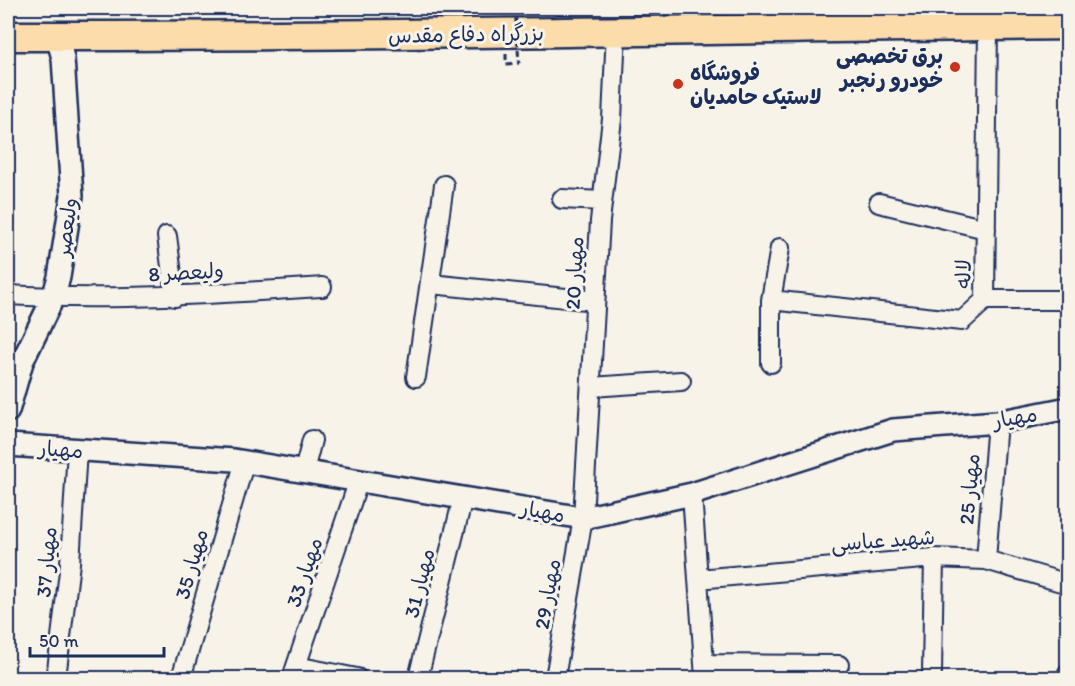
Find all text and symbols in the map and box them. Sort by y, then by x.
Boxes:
street label: بزرگراه دفاع مقدس [388,20,544,51]
place label: برق تخصصی خودرو رنجبر [836,43,943,93]
place label: فروشگاه لاستیک حامدیان [690,60,821,110]
marker: برق تخصصی خودرو رنجبر [948,60,962,74]
marker: فروشگاه لاستیک حامدیان [671,77,685,91]
street label: ولیعصر [50,196,82,260]
street label: مهیار 20 [560,236,588,310]
street label: ولیعصر 8 [148,258,224,286]
street label: لاله [950,259,976,289]
street label: مهیار [989,401,1039,434]
street label: مهیار [36,435,84,463]
street label: مهیار 25 [953,452,985,526]
street label: مهیار [517,494,567,527]
street label: شهید عباسی [830,524,936,558]
street label: مهیار 37 [30,526,62,598]
street label: مهیار 35 [169,526,213,602]
street label: مهیار 33 [280,534,328,610]
street label: مهیار 31 [398,546,440,620]
street label: مهیار 29 [529,557,565,631]
scale bar [30,620,164,658]
text: 50 m [39,630,79,652]

